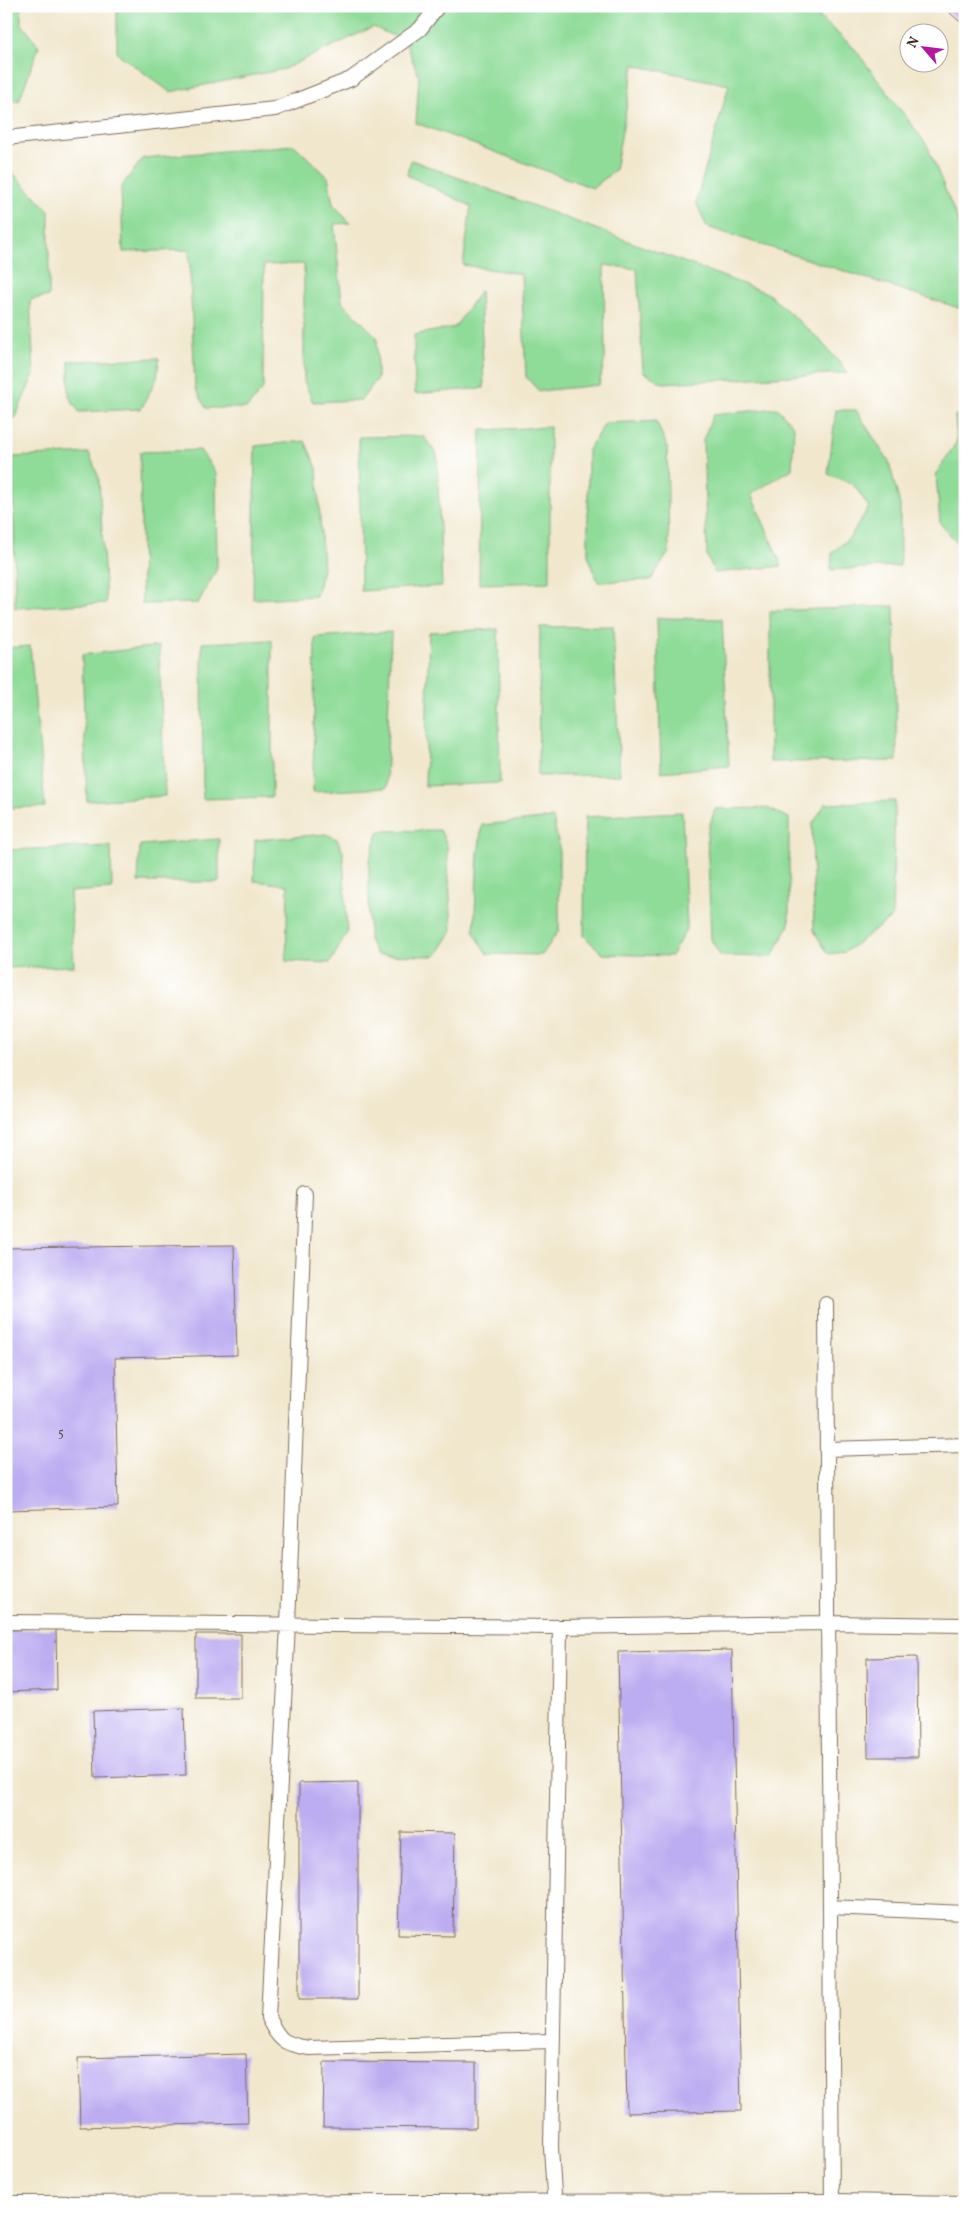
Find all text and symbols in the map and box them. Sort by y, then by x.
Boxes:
north arrow [898,22,948,72]
text: N [903,34,925,52]
house number: 5 [58,1426,64,1442]

